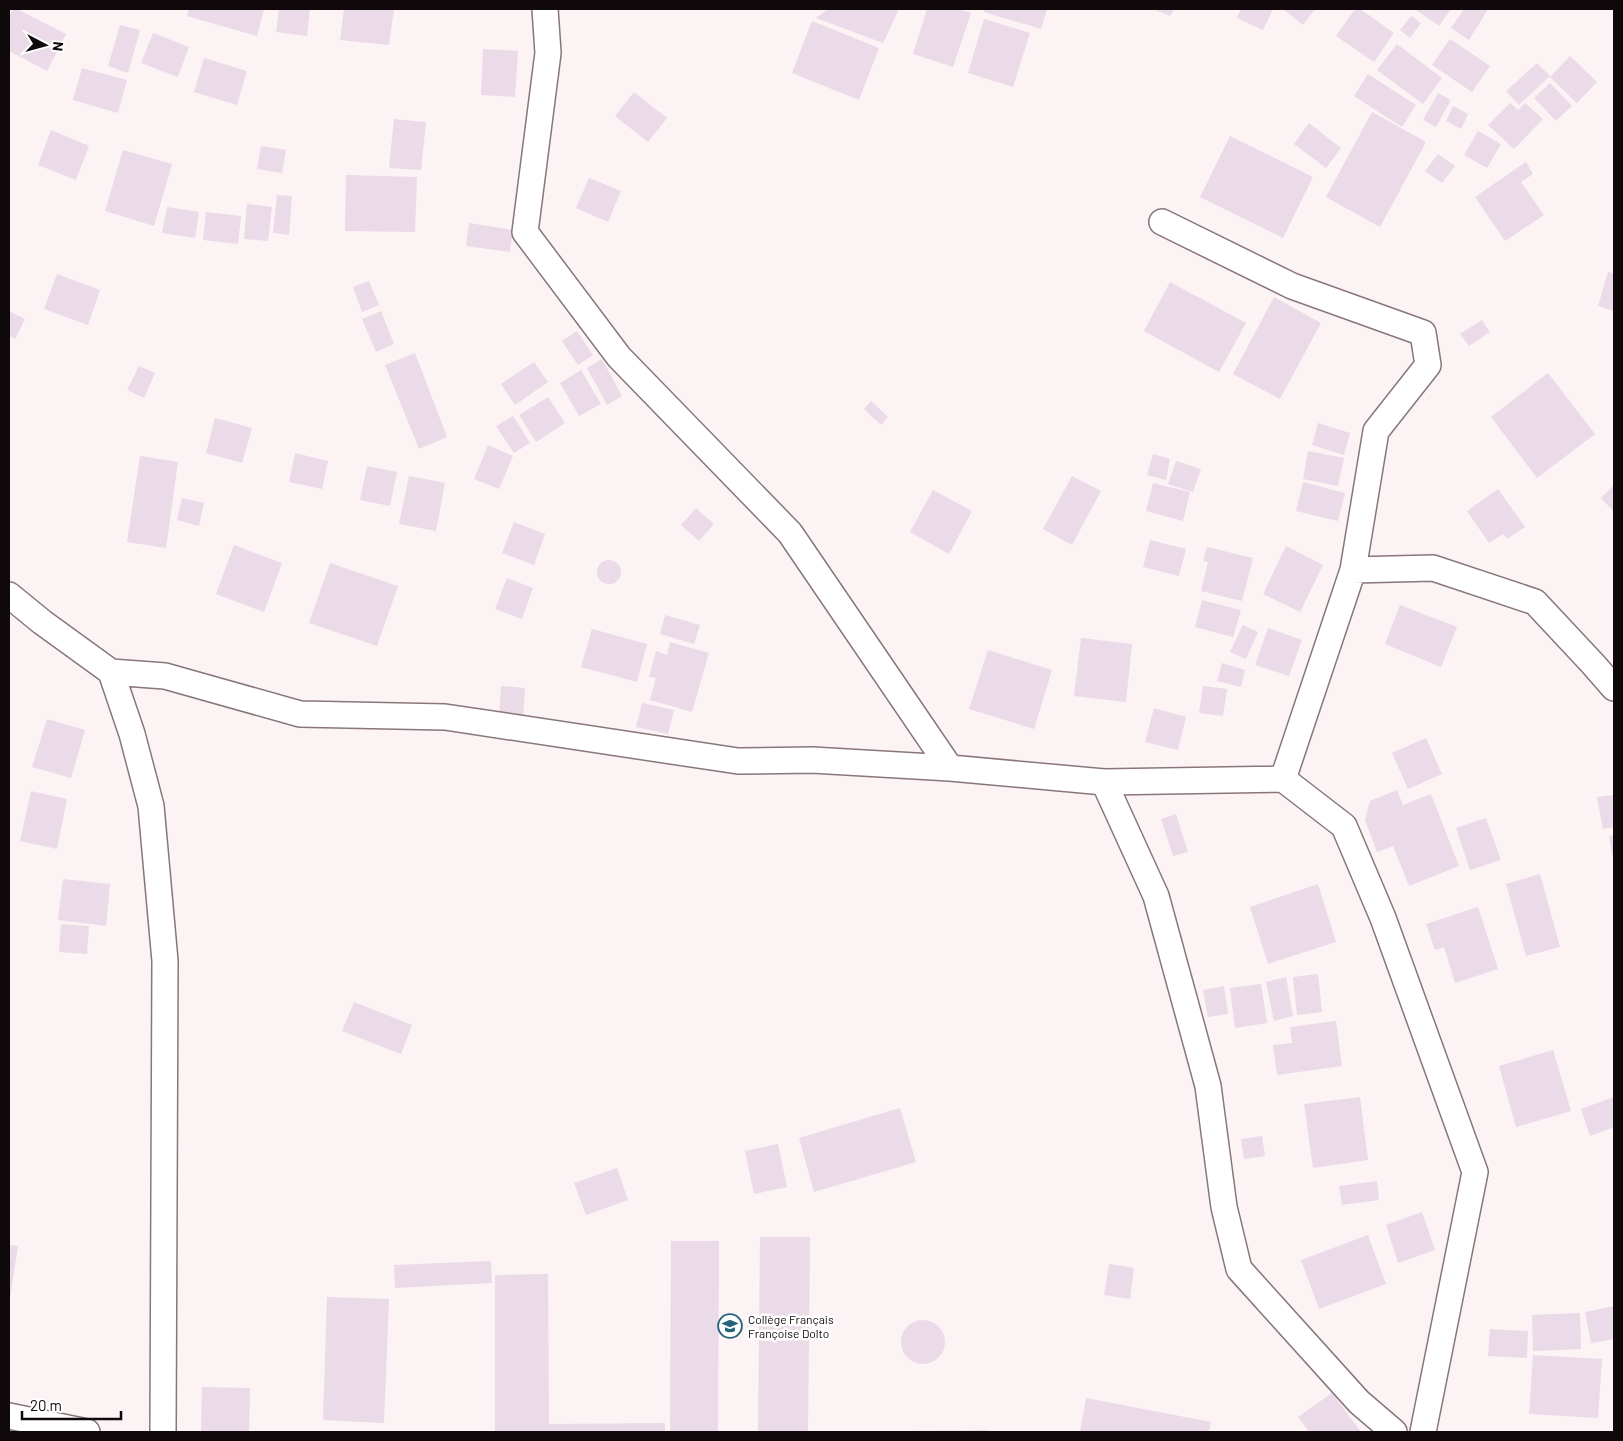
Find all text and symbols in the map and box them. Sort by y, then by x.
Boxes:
north arrow [20,20,70,70]
text: N [49,41,67,52]
place label: Collège Français Françoise Dolto [748,1312,834,1340]
school or university icon: Collège Français Françoise Dolto [717,1313,743,1339]
scale bar [22,1388,121,1420]
text: 20 m [30,1396,62,1414]

